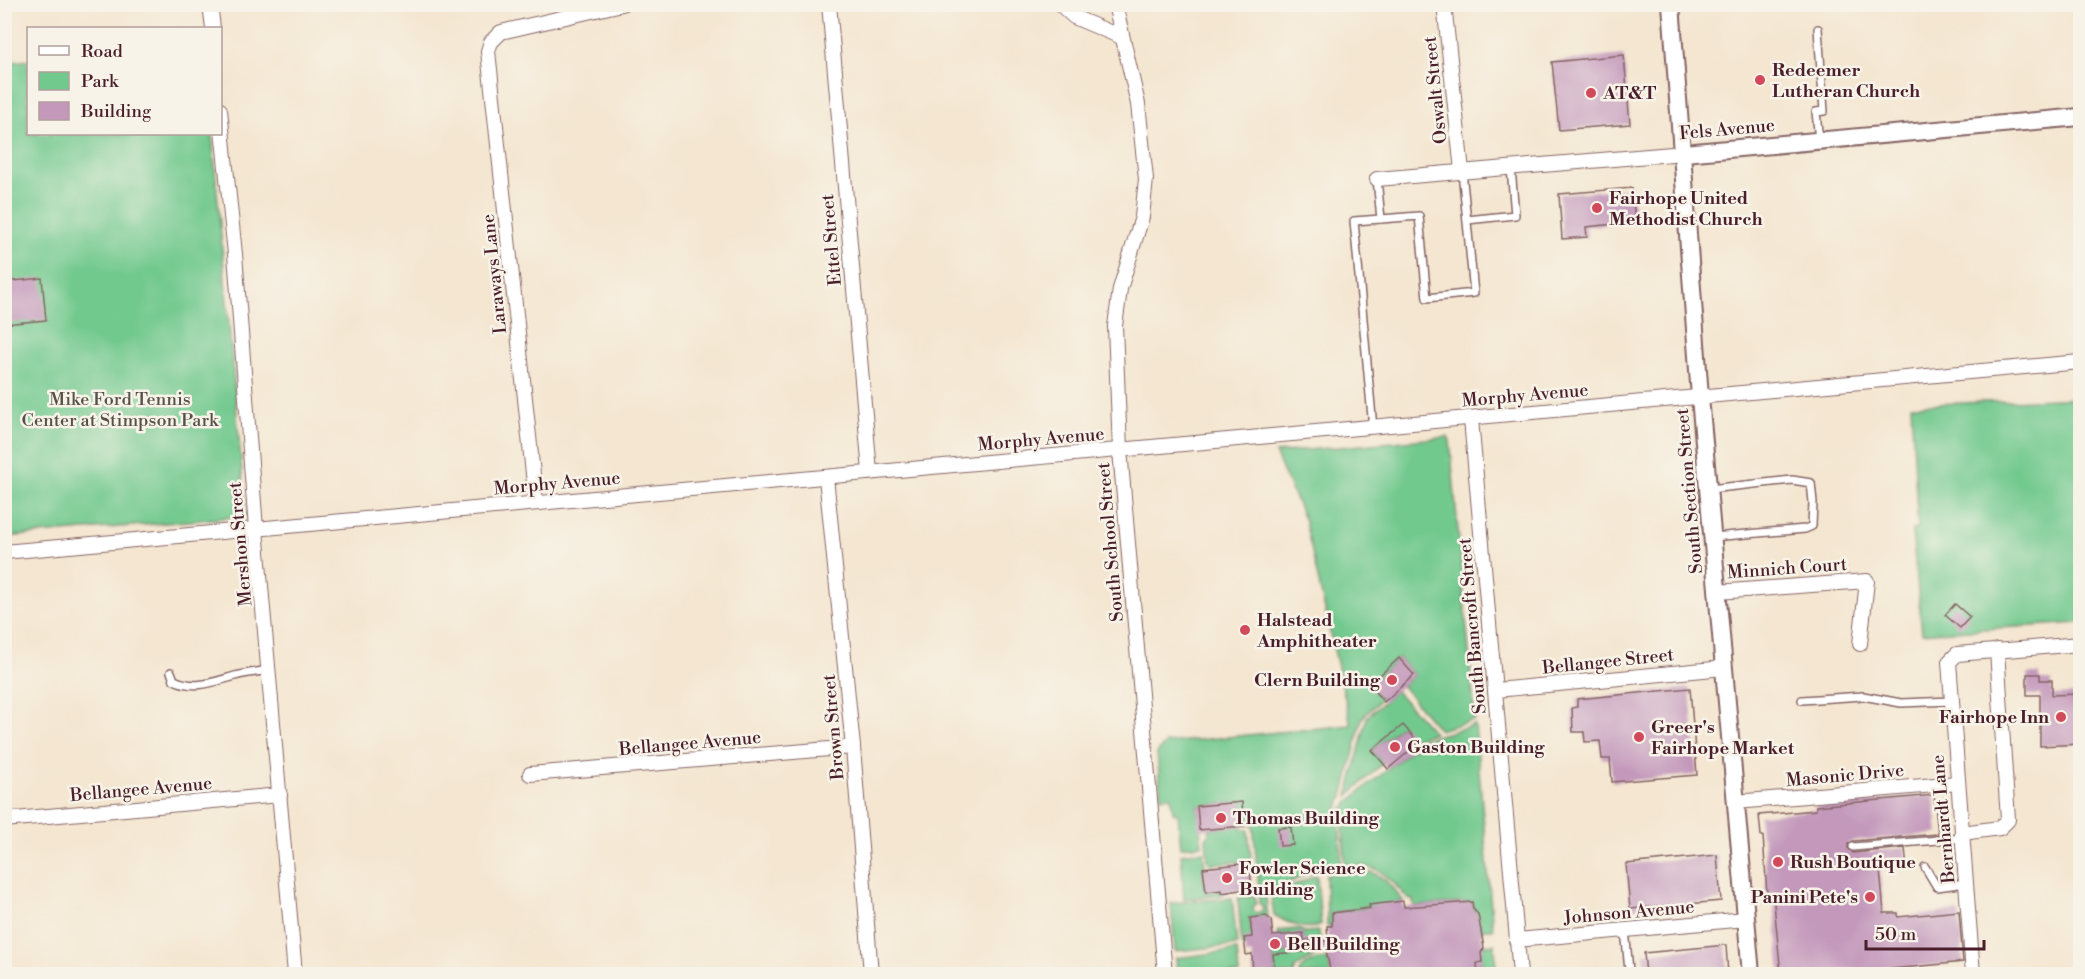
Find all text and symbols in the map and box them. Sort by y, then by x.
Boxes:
legend [27,27,222,135]
street label: Oswalt Street [1418,34,1453,145]
text: Road [81,40,124,63]
place label: Redeemer Lutheran Church [1772,59,1920,103]
text: Park [81,70,120,93]
marker: Redeemer Lutheran Church [1753,73,1767,87]
place label: AT&T [1602,82,1656,105]
marker: AT&T [1584,86,1598,100]
text: Building [80,100,152,123]
street label: Fels Avenue [1678,114,1776,145]
place label: Fairhope United Methodist Church [1609,187,1763,231]
street label: Ettel Street [816,192,847,287]
marker: Fairhope United Methodist Church [1590,201,1604,215]
street label: Laraways Lane [477,213,512,335]
street label: Morphy Avenue [1461,379,1589,412]
park label: Mike Ford Tennis Center at Stimpson Park [22,388,220,432]
street label: South Section Street [1671,407,1708,575]
street label: Morphy Avenue [977,423,1105,456]
street label: South School Street [1092,461,1129,623]
street label: Morphy Avenue [493,467,621,500]
street label: Mershon Street [224,480,257,607]
street label: South Bancroft Street [1453,536,1492,715]
street label: Minnich Court [1726,553,1848,584]
place label: Halstead Amphitheater [1256,609,1377,653]
marker: Halstead Amphitheater [1238,623,1252,637]
street label: Bellangee Street [1540,643,1676,680]
place label: Clern Building [1254,669,1381,692]
street label: Brown Street [817,673,850,782]
marker: Clern Building [1385,673,1399,687]
place label: Fairhope Inn [1939,706,2049,729]
marker: Fairhope Inn [2054,710,2068,724]
place label: Greer's Fairhope Market [1651,716,1795,760]
street label: Bellangee Avenue [617,726,762,761]
marker: Greer's Fairhope Market [1632,730,1646,744]
place label: Gaston Building [1407,736,1545,759]
marker: Gaston Building [1388,740,1402,754]
street label: Bernhardt Lane [1926,754,1961,885]
street label: Masonic Drive [1785,759,1905,792]
street label: Bellangee Avenue [68,772,213,807]
place label: Thomas Building [1233,807,1380,830]
marker: Thomas Building [1214,811,1228,825]
place label: Rush Boutique [1790,851,1916,874]
marker: Rush Boutique [1771,855,1785,869]
place label: Fowler Science Building [1239,857,1366,901]
marker: Fowler Science Building [1220,871,1234,885]
place label: Panini Pete's [1751,886,1858,909]
marker: Panini Pete's [1863,890,1877,904]
street label: Johnson Avenue [1562,895,1695,930]
scale bar [1866,913,1984,951]
text: 50 m [1875,923,1917,946]
place label: Bell Building [1287,933,1400,956]
marker: Bell Building [1268,937,1282,951]

